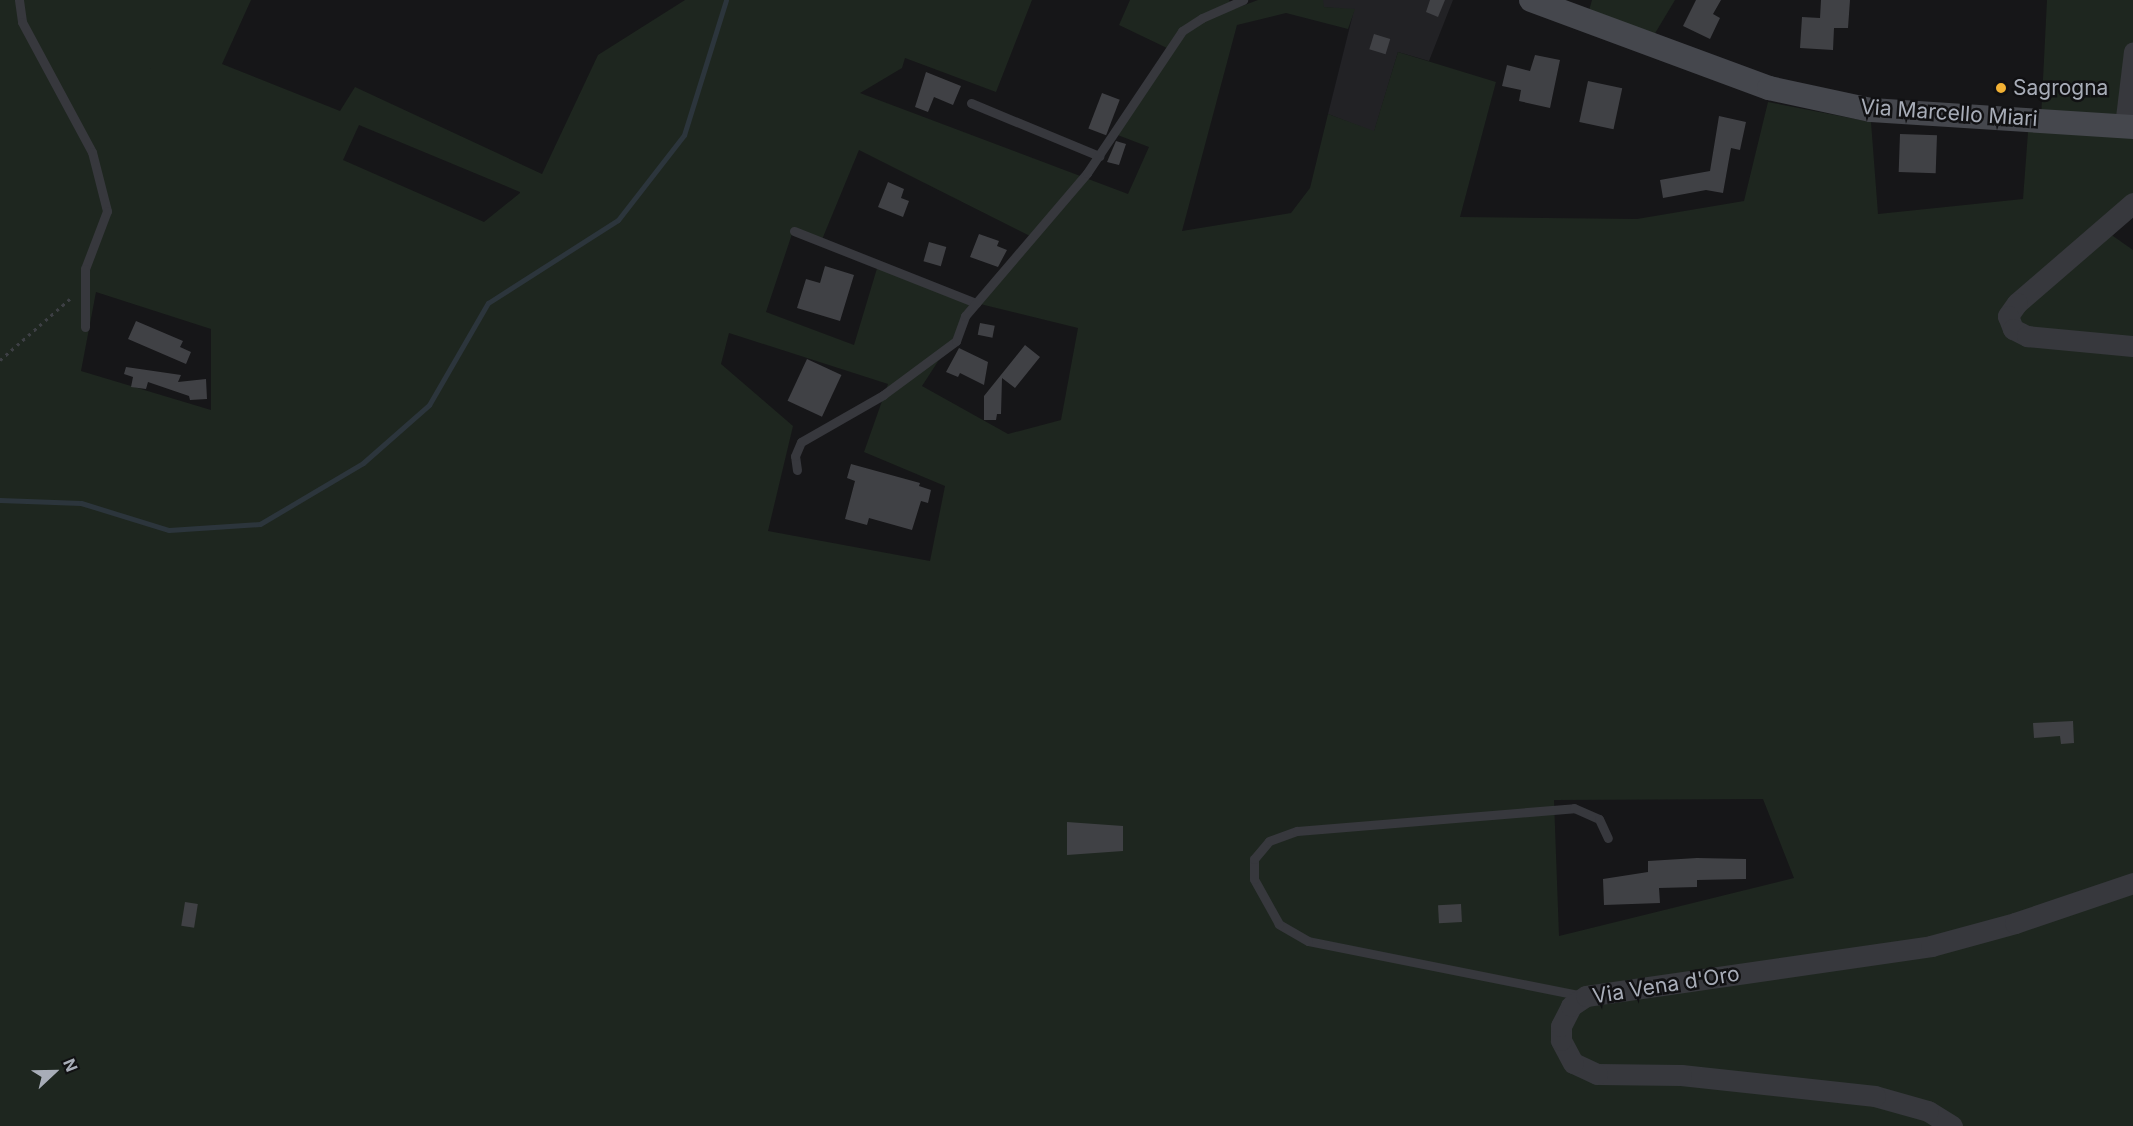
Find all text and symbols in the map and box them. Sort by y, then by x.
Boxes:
place label: Sagrogna [2013,75,2108,101]
marker: Sagrogna [1994,81,2008,95]
street label: Via Marcello Miari [1860,94,2038,132]
street label: Via Vena d'Oro [1591,961,1741,1009]
north arrow [24,1042,84,1102]
text: N [59,1056,82,1075]

